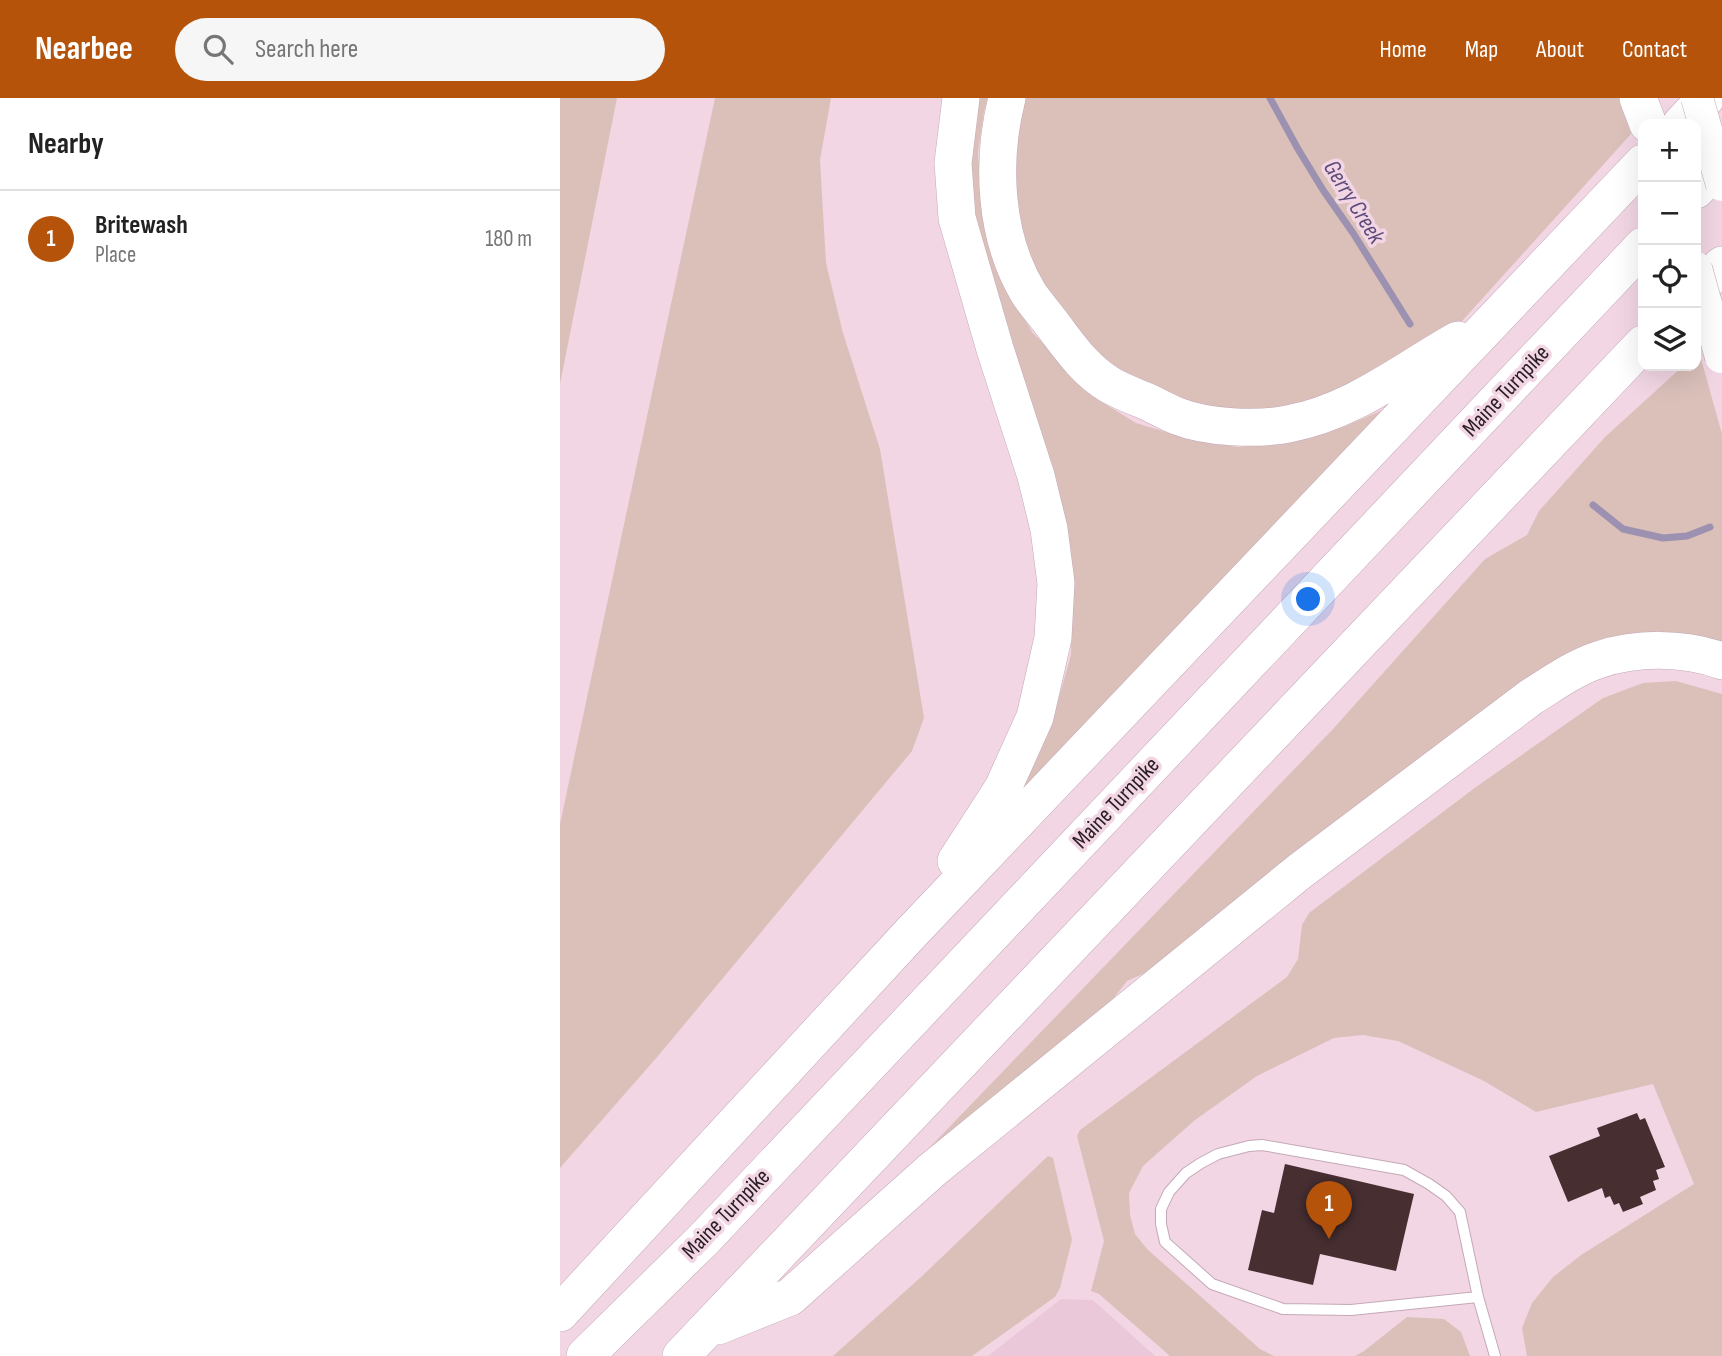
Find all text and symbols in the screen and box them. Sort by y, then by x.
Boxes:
search box [175,18,665,81]
text: Nearbee [35,29,133,69]
icon: search [199,30,237,68]
text: Search here [255,34,358,65]
text: Home [1379,35,1427,64]
text: Map [1465,35,1498,64]
text: About [1536,35,1584,64]
text: Contact [1622,35,1687,64]
map controls [1638,119,1701,371]
button: + [1638,119,1701,182]
text: Nearby [28,126,104,162]
water label: Gerry Creek [1317,155,1392,250]
button: − [1638,182,1701,245]
text: Britewash [95,210,188,241]
text: 1 [46,225,56,253]
text: 180 m [485,225,532,253]
text: Place [95,241,136,269]
button: locate [1638,245,1701,308]
button: layers [1638,308,1701,371]
street label: Maine Turnpike [1457,339,1555,443]
your location [1291,582,1325,616]
street label: Maine Turnpike [1067,751,1165,855]
street label: Maine Turnpike [676,1163,776,1265]
pin: 1 [1306,1181,1352,1239]

